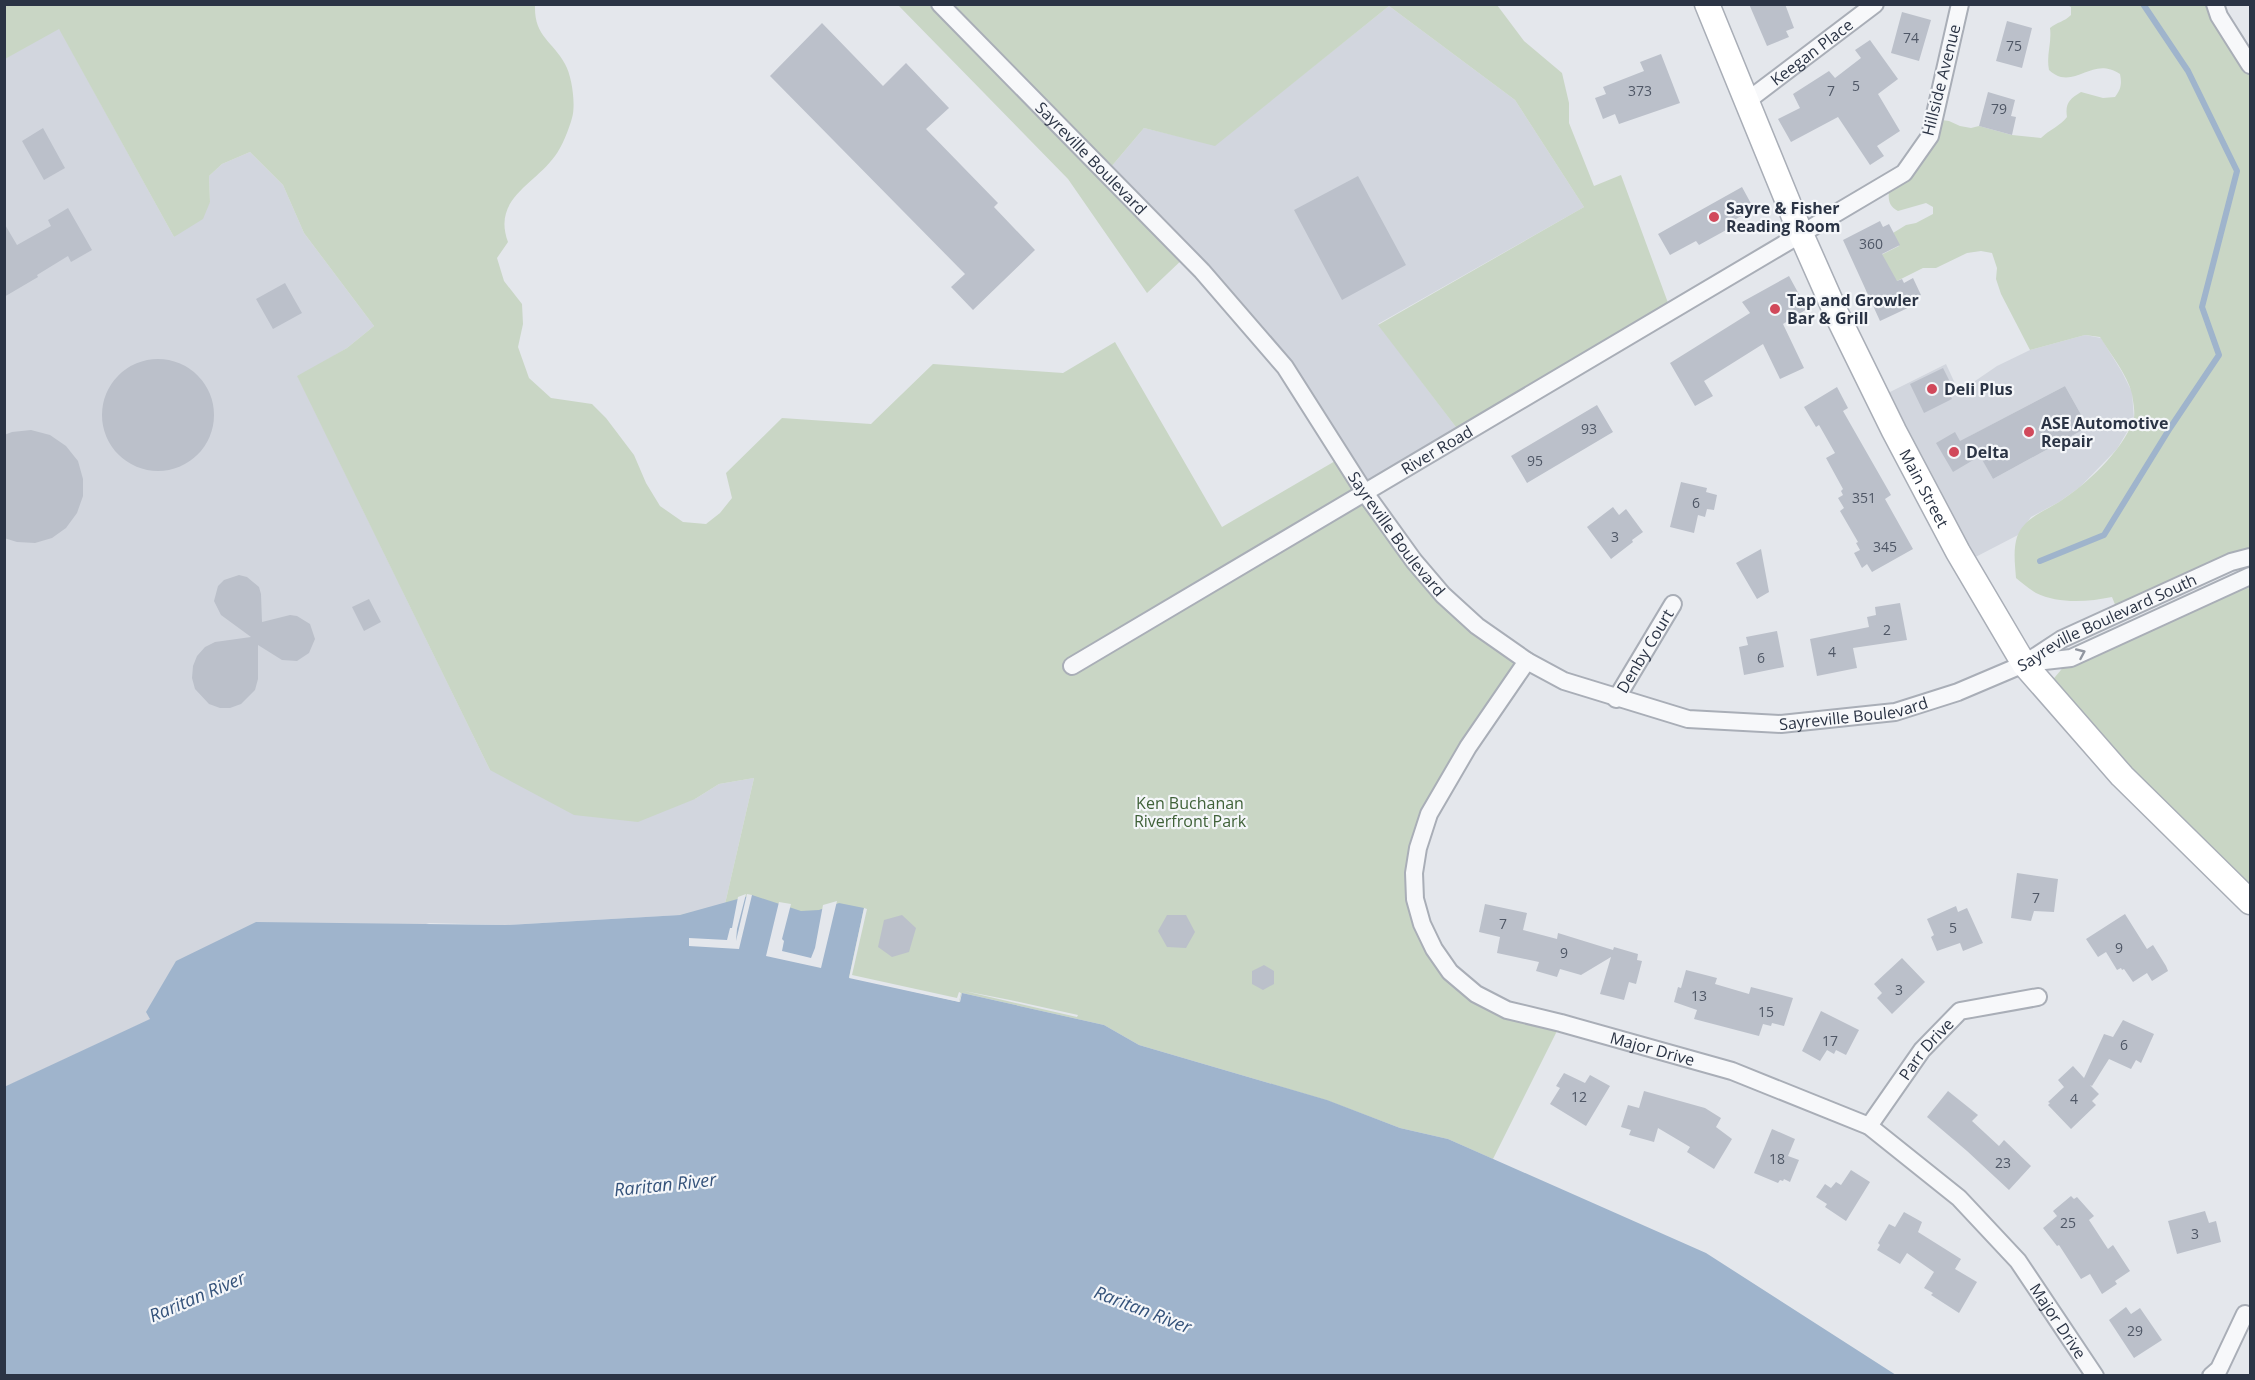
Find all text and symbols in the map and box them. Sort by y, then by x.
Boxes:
street label: Keegan Place [1766,14,1857,91]
street label: Hillside Avenue [1917,22,1965,138]
house number: 74 [1903,28,1919,47]
house number: 75 [2006,36,2022,55]
house number: 5 [1852,76,1860,95]
house number: 373 [1628,81,1652,100]
house number: 7 [1827,81,1835,100]
street label: Sayreville Boulevard [1031,97,1152,220]
house number: 79 [1991,99,2007,118]
place label: Sayre & Fisher Reading Room [1726,197,1840,237]
marker: Sayre & Fisher Reading Room [1707,210,1721,224]
house number: 360 [1859,234,1883,253]
place label: Tap and Growler Bar & Grill [1787,289,1919,329]
marker: Tap and Growler Bar & Grill [1768,302,1782,316]
place label: Deli Plus [1944,378,2013,400]
marker: Deli Plus [1925,382,1939,396]
place label: ASE Automotive Repair [2041,412,2168,452]
house number: 93 [1581,419,1597,438]
street label: River Road [1397,420,1477,480]
marker: ASE Automotive Repair [2022,425,2036,439]
place label: Delta [1966,441,2009,463]
street label: Main Street [1894,445,1954,532]
marker: Delta [1947,445,1961,459]
house number: 95 [1527,451,1543,470]
street label: Sayreville Boulevard [1343,467,1450,601]
house number: 351 [1852,488,1876,507]
house number: 6 [1692,493,1700,512]
house number: 3 [1611,527,1619,546]
house number: 345 [1873,537,1897,556]
street label: Sayreville Boulevard South [2014,568,2200,677]
street label: Denby Court [1611,605,1679,697]
house number: 2 [1883,620,1891,639]
house number: 4 [1828,642,1836,661]
house number: 6 [1757,648,1765,667]
one-way arrow [2074,649,2085,661]
street label: Sayreville Boulevard [1778,691,1931,735]
park label: Ken Buchanan Riverfront Park [1134,792,1247,832]
house number: 7 [2032,888,2040,907]
house number: 7 [1499,914,1507,933]
house number: 5 [1949,918,1957,937]
house number: 9 [2115,938,2123,957]
house number: 9 [1560,943,1568,962]
house number: 3 [1895,980,1903,999]
house number: 13 [1691,986,1707,1005]
house number: 15 [1758,1002,1774,1021]
street label: Parr Drive [1893,1013,1958,1084]
street label: Major Drive [1608,1026,1697,1071]
house number: 17 [1822,1031,1838,1050]
house number: 6 [2120,1035,2128,1054]
house number: 12 [1571,1087,1587,1106]
house number: 4 [2070,1089,2078,1108]
house number: 18 [1769,1149,1785,1168]
house number: 23 [1995,1153,2011,1172]
water label: Raritan River [613,1167,718,1201]
house number: 25 [2060,1213,2076,1232]
house number: 3 [2191,1224,2199,1243]
water label: Raritan River [145,1265,250,1327]
water label: Raritan River [1091,1279,1196,1339]
street label: Major Drive [2025,1279,2091,1363]
house number: 29 [2127,1321,2143,1340]

